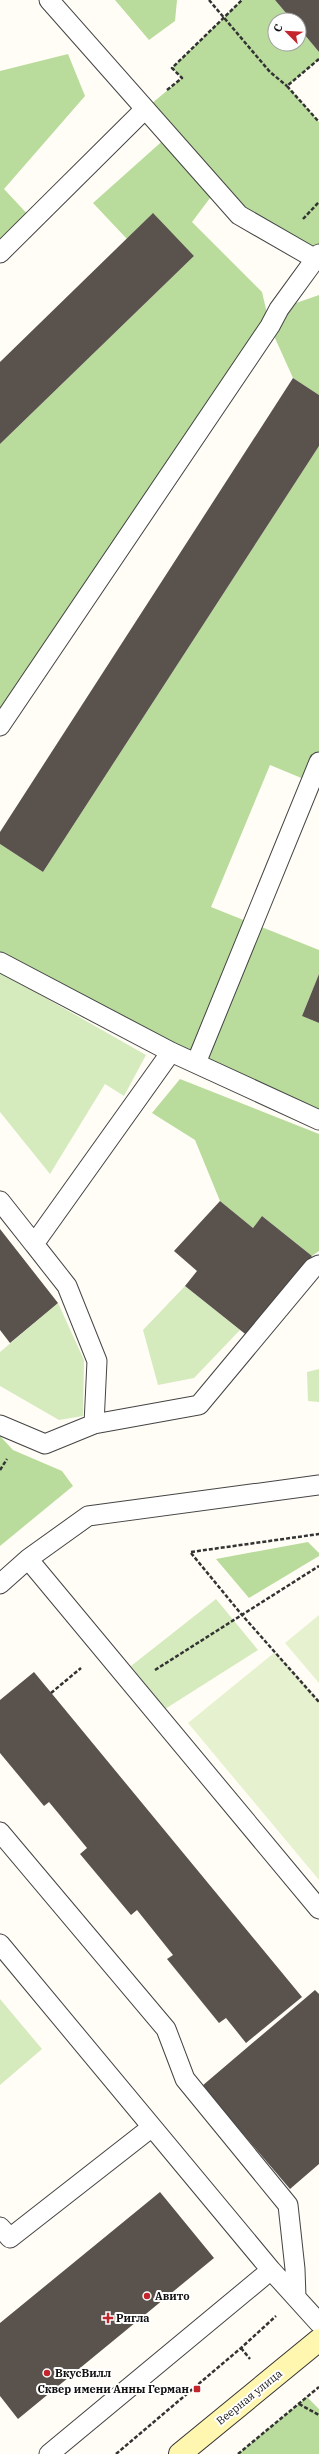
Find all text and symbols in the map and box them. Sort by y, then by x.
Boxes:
north arrow [267,12,307,52]
text: С [270,22,286,34]
place label: Авито [155,2289,190,2303]
marker: Авито [142,2291,152,2301]
place label: Ригла [116,2311,150,2325]
marker: Ригла [103,2313,113,2323]
place label: ВкусВилл [55,2366,111,2380]
street label: Веерная улица [213,2366,285,2428]
marker: ВкусВилл [42,2368,52,2378]
place label: Сквер имени Анны Герман [37,2382,190,2396]
marker: Сквер имени Анны Герман [192,2384,202,2394]

